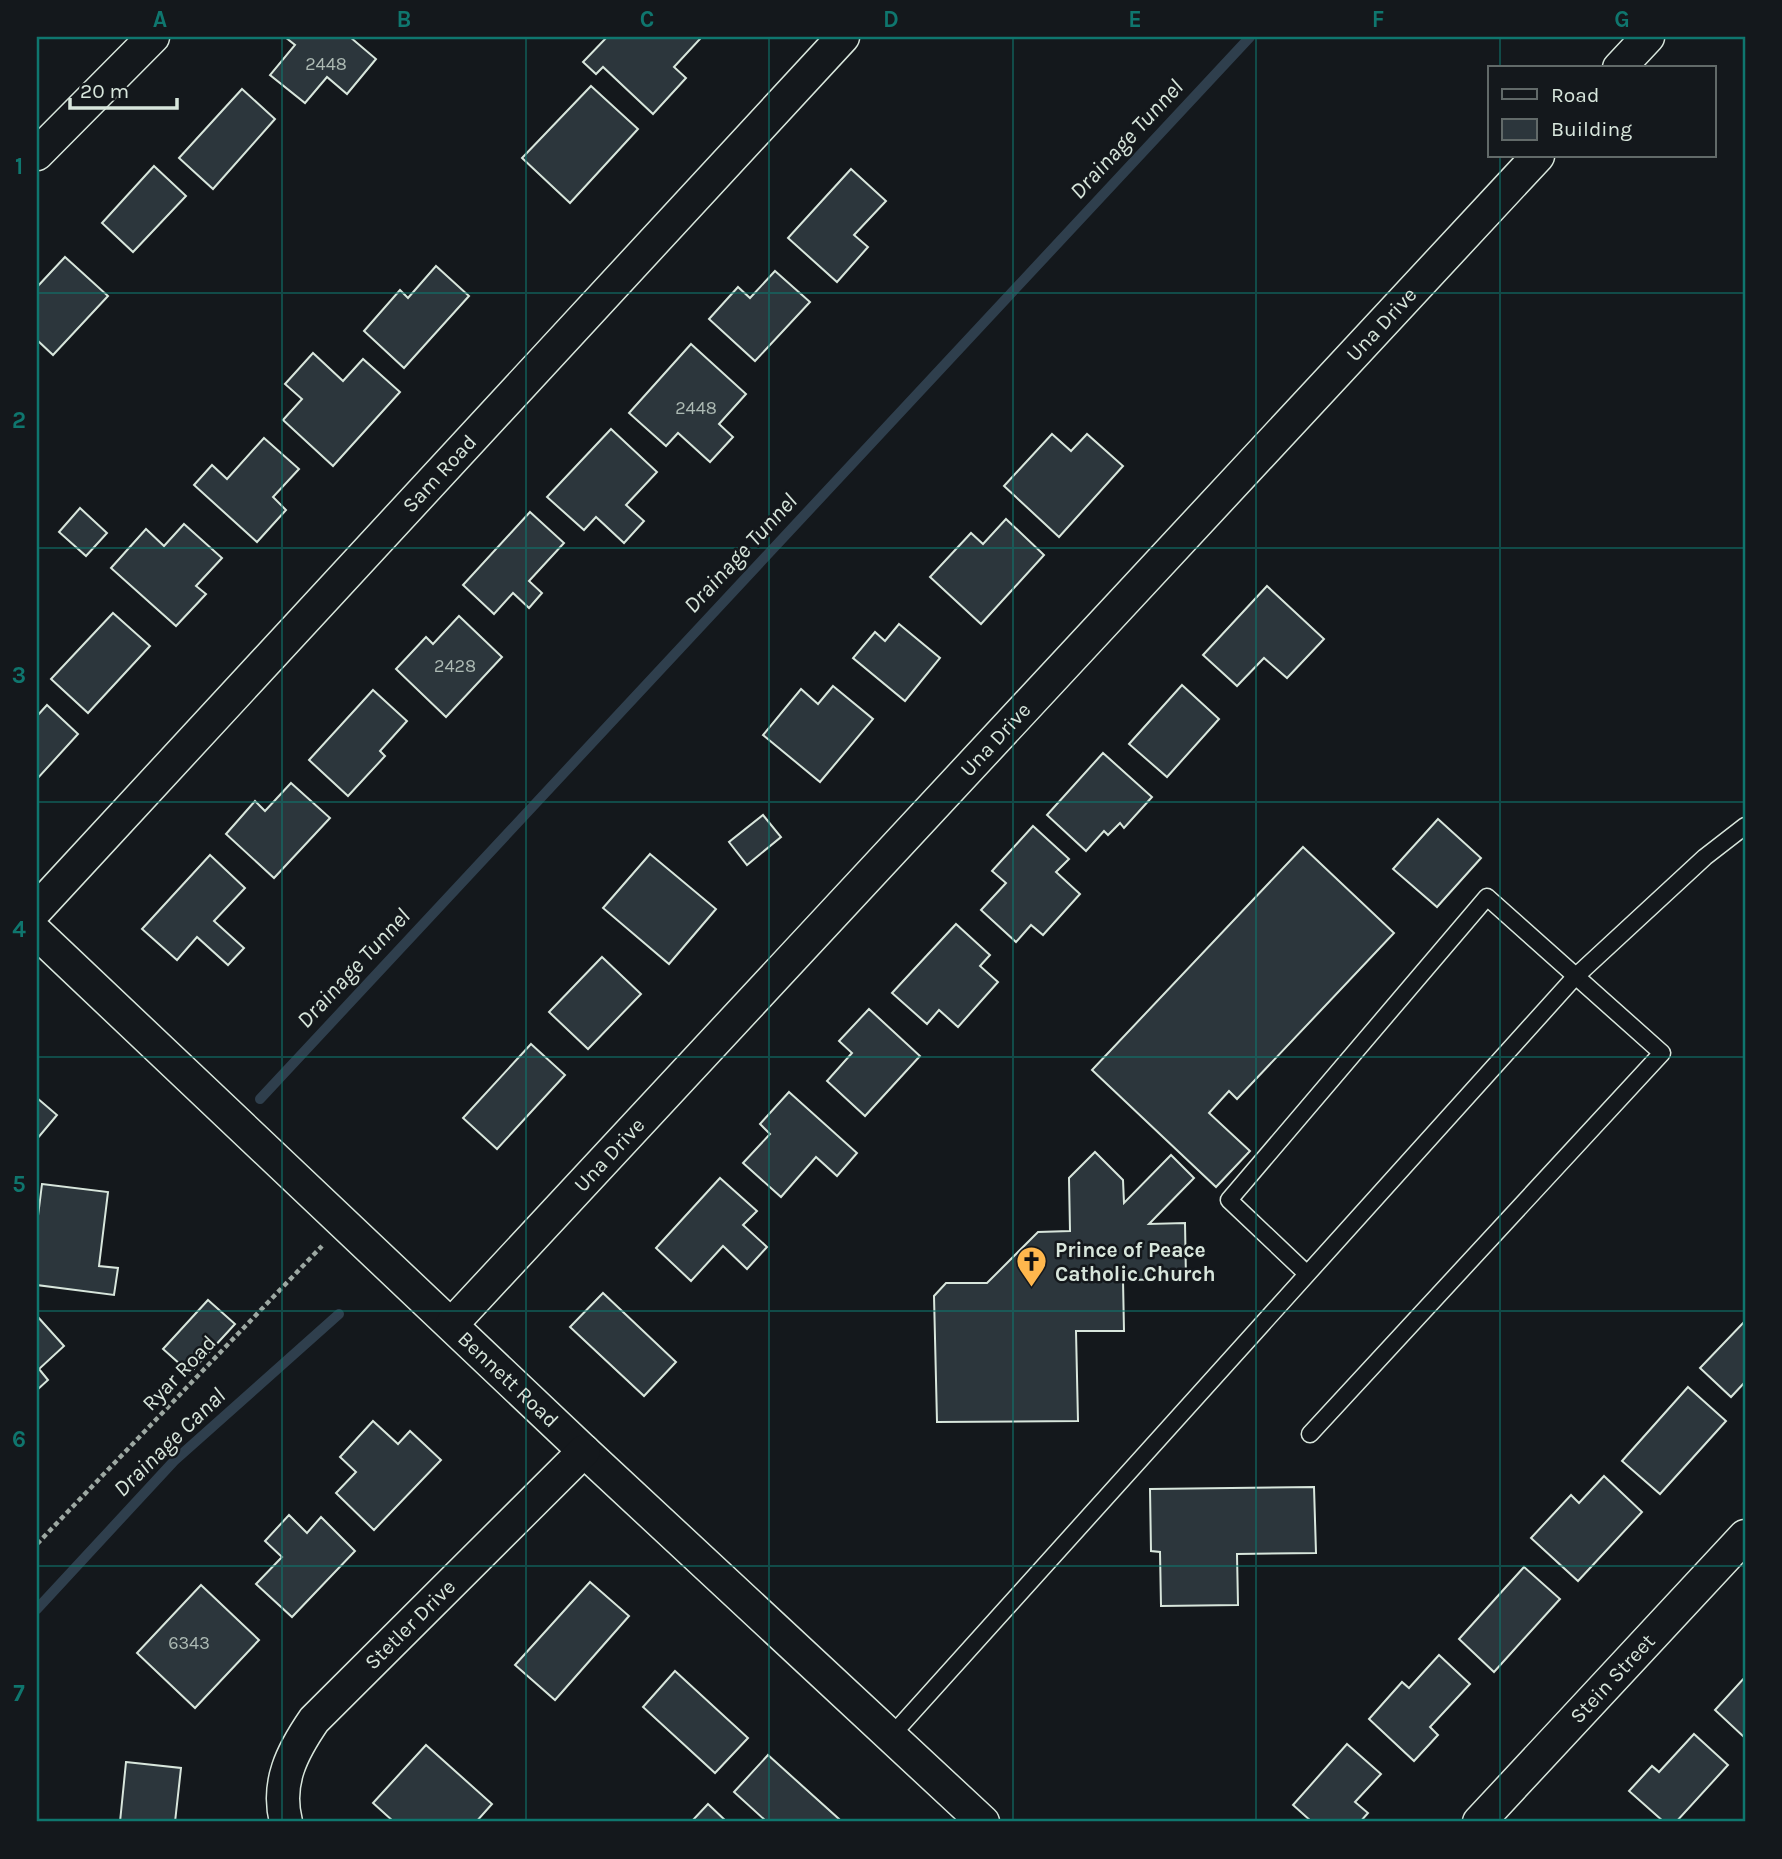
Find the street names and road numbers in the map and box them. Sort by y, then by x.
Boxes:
street label: Una Drive [1341,282,1422,366]
street label: Sam Road [398,430,481,517]
street label: Una Drive [955,698,1036,781]
street label: Una Drive [569,1113,649,1197]
street label: Bennett Road [453,1326,563,1432]
street label: Ryar Road [137,1330,221,1416]
street label: Stetler Drive [360,1574,460,1674]
street label: Stein Street [1565,1629,1660,1728]

